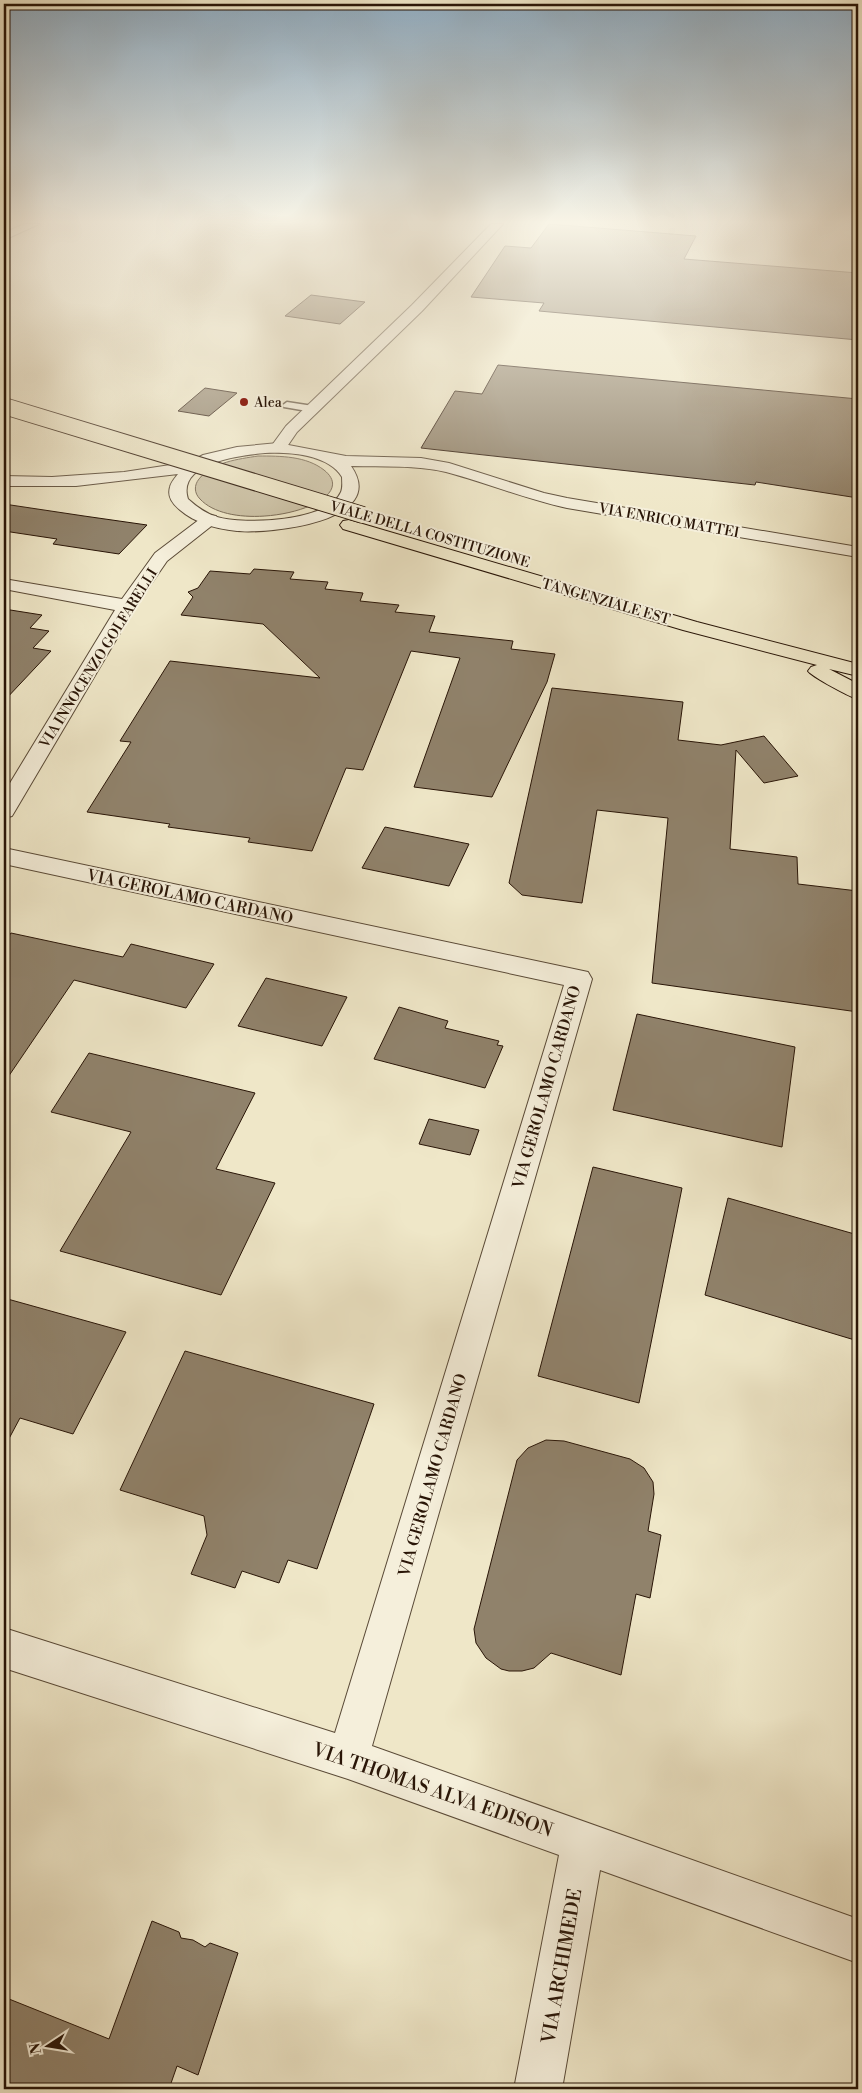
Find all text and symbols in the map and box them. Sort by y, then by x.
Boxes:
place label: Alea [253,394,283,412]
marker: Alea [238,396,250,408]
street label: VIALE DELLA COSTITUZIONE [327,497,532,572]
street label: VIA ENRICO MATTEI [596,500,741,542]
street label: VIA INNOCENZO GOLFARELLI [35,565,162,752]
street label: TANGENZIALE EST [539,575,672,629]
street label: VIA GEROLAMO CARDANO [84,865,295,929]
street label: VIA GEROLAMO CARDANO [508,983,586,1192]
street label: VIA GEROLAMO CARDANO [394,1371,472,1580]
street label: VIA THOMAS ALVA EDISON [308,1737,556,1842]
street label: VIA ARCHIMEDE [536,1887,587,2047]
north arrow [22,2020,72,2070]
text: N [26,2041,46,2056]

